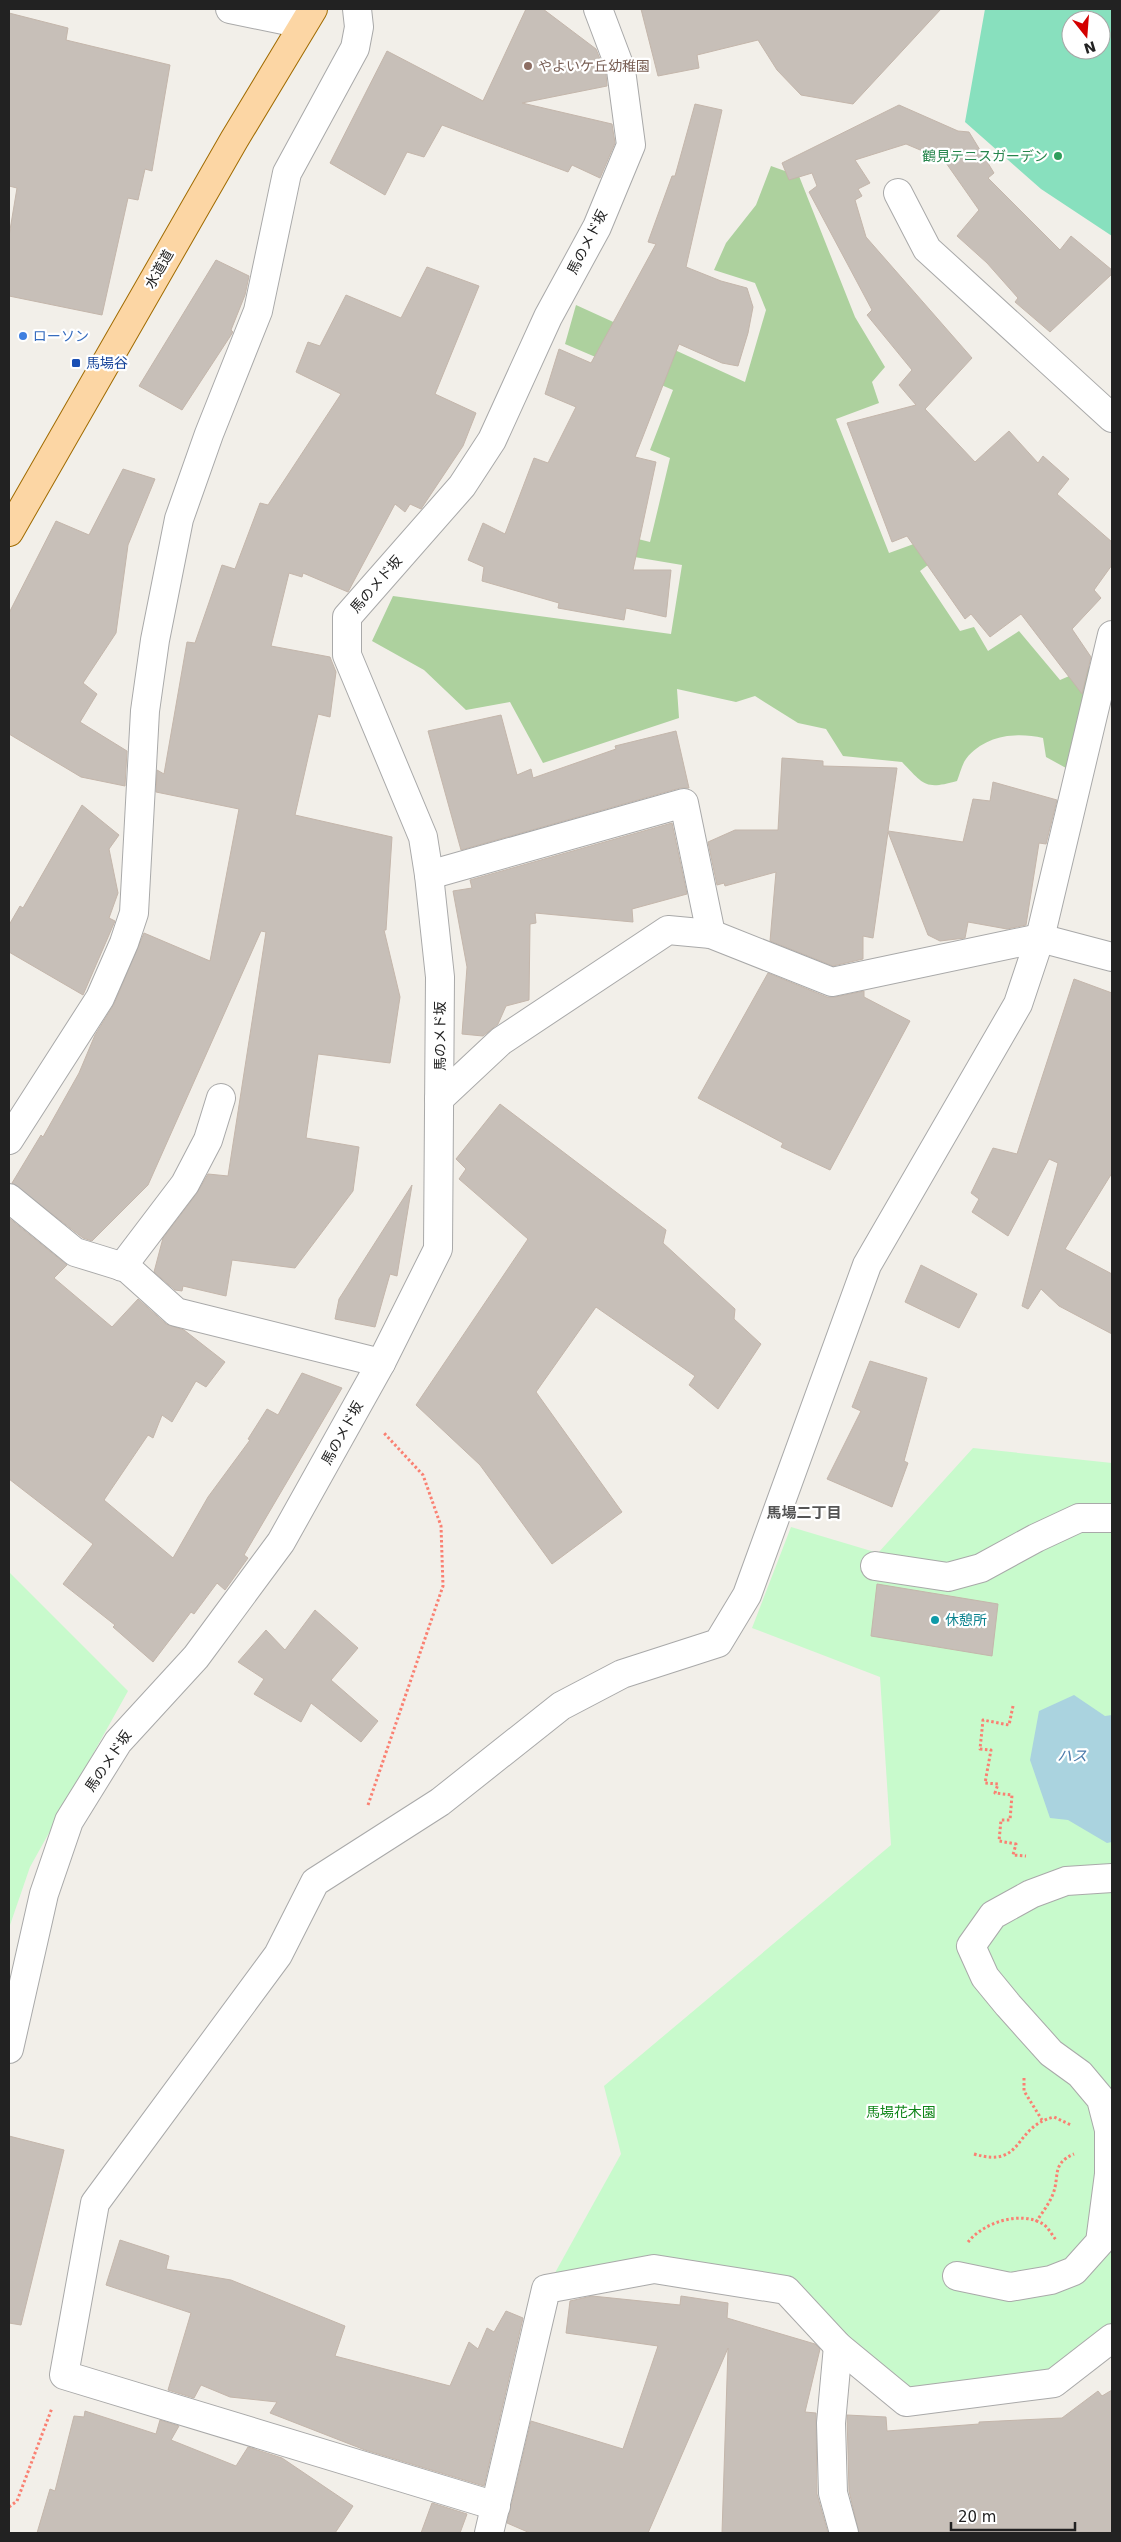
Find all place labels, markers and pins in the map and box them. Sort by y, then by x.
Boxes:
place label: やよいケ丘幼稚園 [538,58,650,74]
marker: やよいケ丘幼稚園 [522,60,534,72]
place label: 鶴見テニスガーデン [922,148,1048,164]
marker: 鶴見テニスガーデン [1052,150,1064,162]
place label: ローソン [33,328,89,344]
marker: ローソン [17,330,29,342]
place label: 馬場谷 [86,355,128,371]
marker: 馬場谷 [70,357,82,369]
place label: 休憩所 [945,1612,987,1628]
marker: 休憩所 [929,1614,941,1626]

